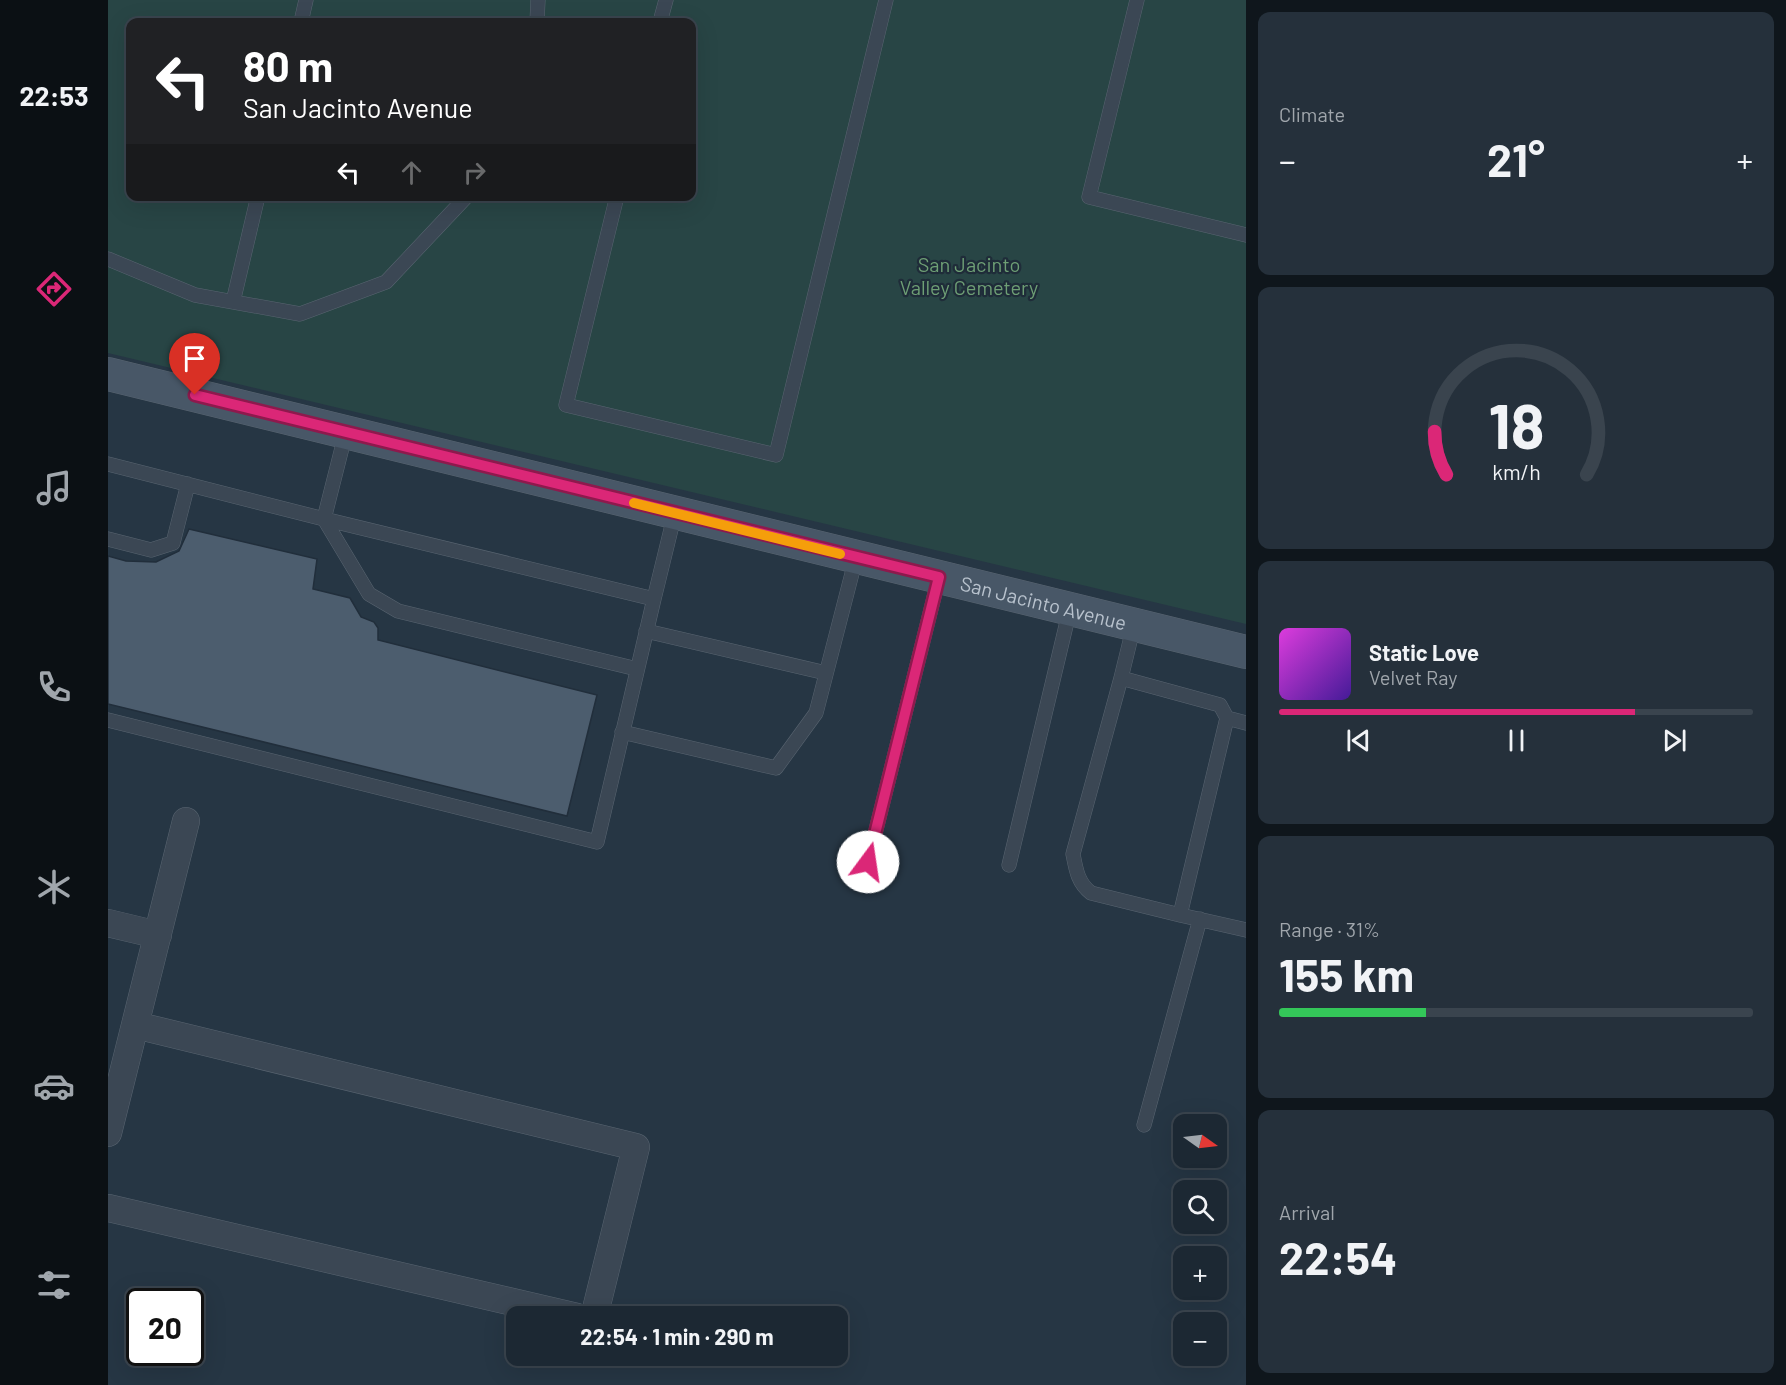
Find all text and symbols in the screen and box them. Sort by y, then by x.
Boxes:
text: 80 m [243,40,333,90]
icon: left [144,42,222,120]
text: 22:53 [19,79,89,111]
text: San Jacinto Avenue [243,91,473,123]
text: Climate [1279,102,1345,126]
text: 21° [1487,132,1545,186]
text: − [1279,140,1296,180]
text: + [1737,140,1753,180]
icon: left [332,156,365,189]
icon: ahead [395,156,428,189]
icon: right [458,156,491,189]
park label: San Jacinto Valley Cemetery [900,252,1038,299]
icon: directions [33,268,75,310]
pin [169,333,220,395]
icon: arrive [178,342,211,375]
text: 18 [1488,387,1544,461]
text: km/h [1492,459,1540,484]
icon: music [33,467,75,509]
street label: San Jacinto Avenue [958,571,1129,634]
text: Static Love [1369,639,1479,665]
text: Velvet Ray [1369,665,1458,689]
icon: phone [33,666,75,708]
icon: previous [1342,724,1375,757]
icon: pause [1500,724,1533,757]
icon: next [1658,724,1691,757]
position arrow [836,830,900,894]
icon: climate [33,866,75,908]
text: Range · 31% [1279,917,1380,941]
text: 155 km [1279,947,1414,1001]
icon: car [33,1065,75,1107]
north arrow [1173,1114,1227,1168]
map controls [1173,1114,1227,1366]
button: search [1173,1180,1227,1234]
text: Arrival [1279,1200,1335,1224]
text: 22:54 [1279,1230,1397,1284]
button: + [1173,1246,1227,1300]
icon: filters [33,1264,75,1306]
speed limit sign: 20 [126,1288,204,1366]
button: − [1173,1312,1227,1366]
text: 22:54 · 1 min · 290 m [580,1323,774,1349]

